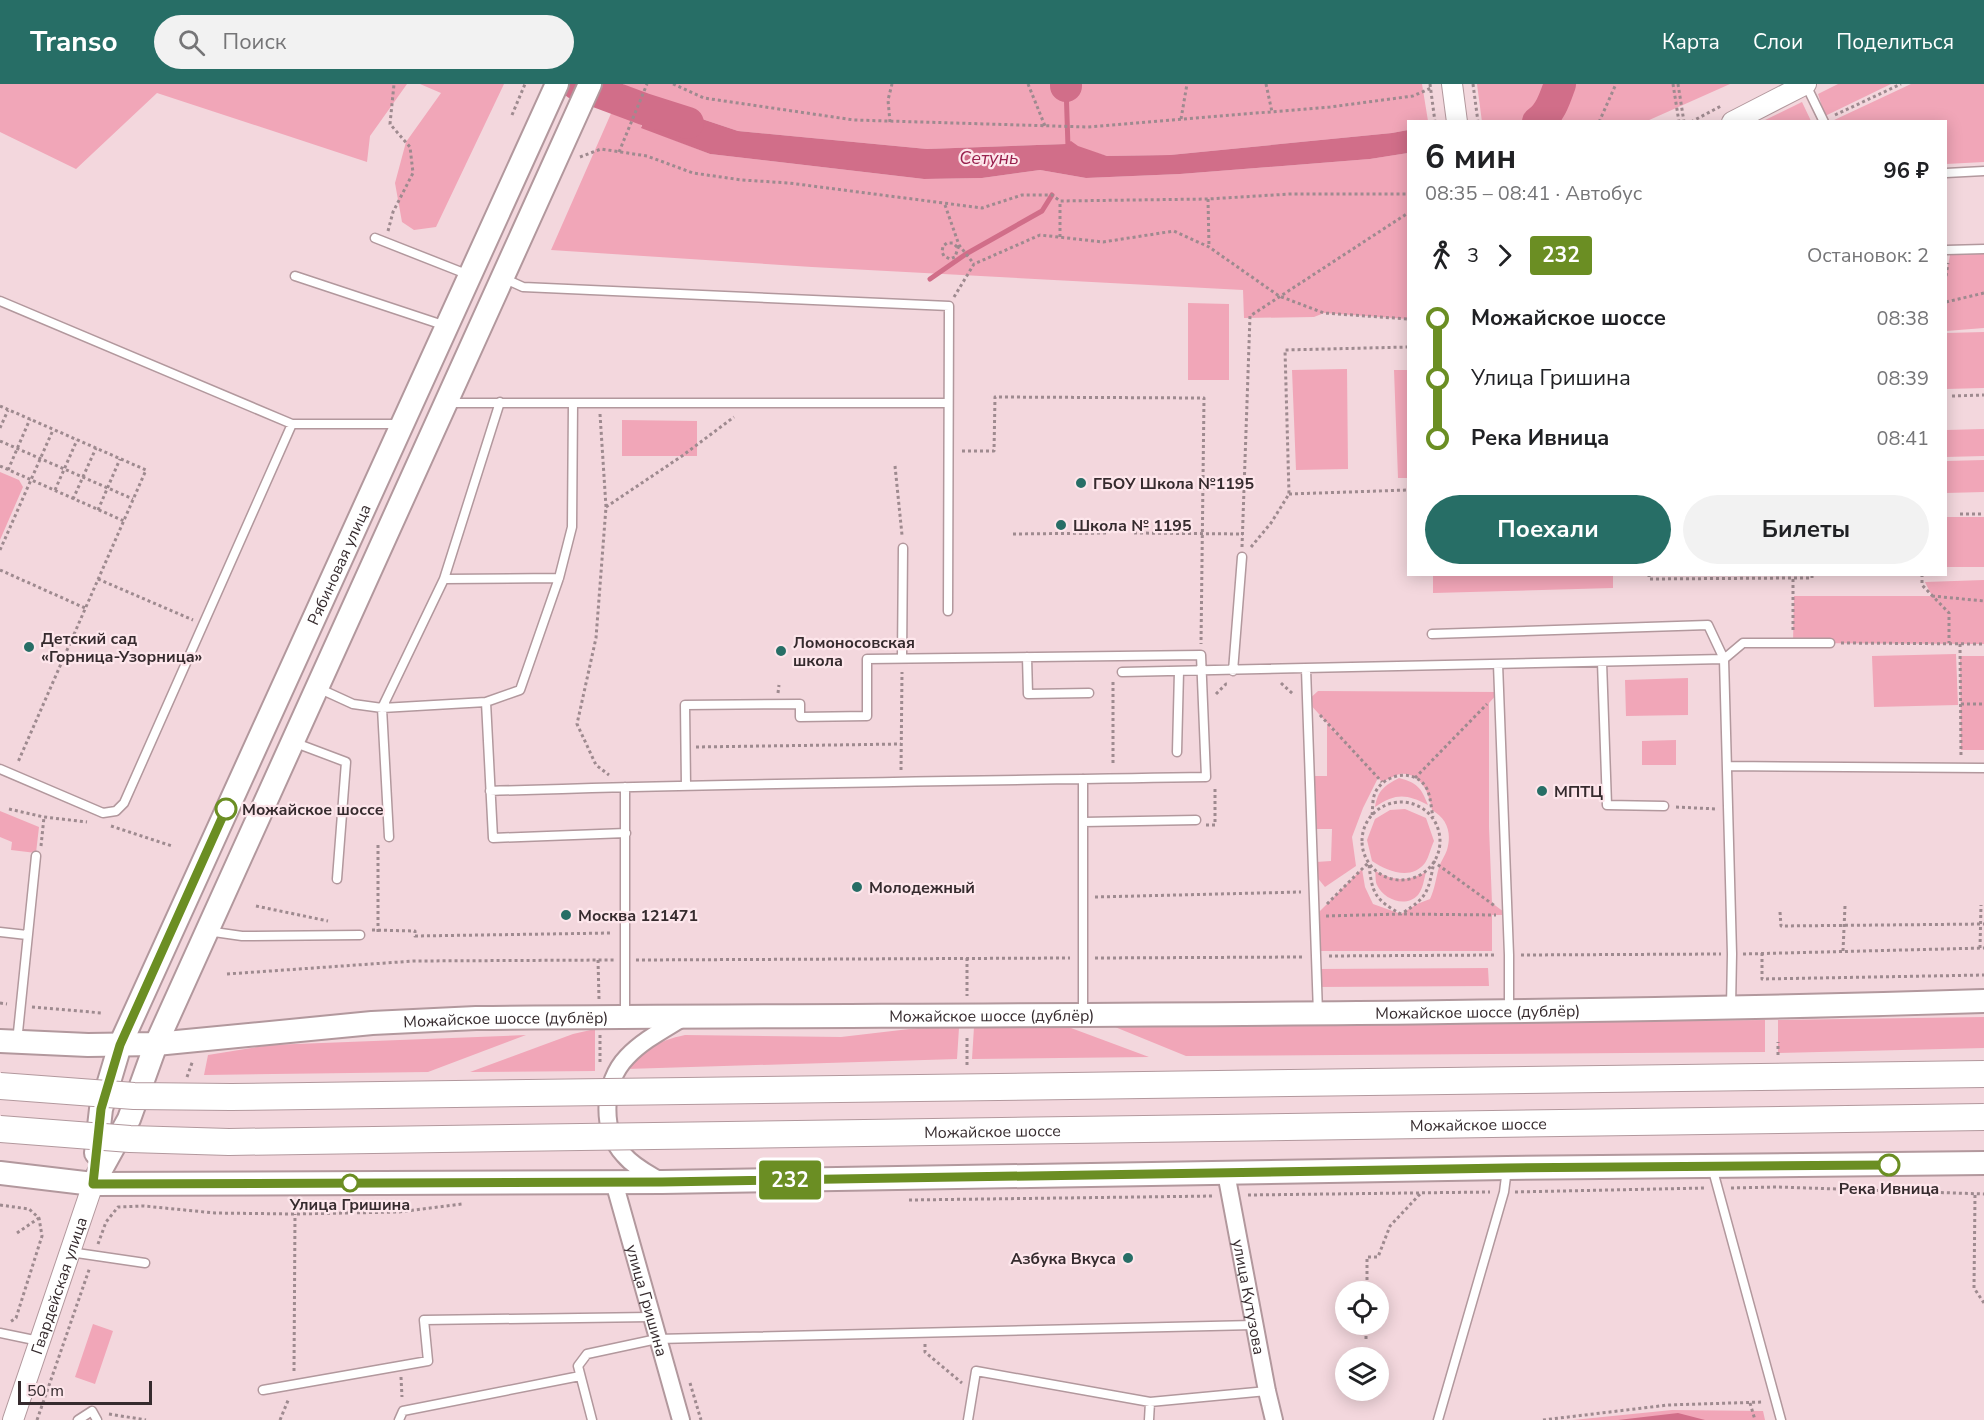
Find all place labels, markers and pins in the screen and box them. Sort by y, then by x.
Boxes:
place label: ГБОУ Школа №1195 [1093,473,1254,495]
marker: ГБОУ Школа №1195 [1074,476,1088,490]
place label: Школа № 1195 [1073,515,1192,537]
marker: Школа № 1195 [1054,518,1068,532]
place label: Детский сад «Горница-Узорница» [41,628,203,668]
place label: Ломоносовская школа [793,632,915,672]
marker: Детский сад «Горница-Узорница» [22,640,36,654]
marker: Ломоносовская школа [774,644,788,658]
place label: МПТЦ [1554,781,1603,803]
marker: МПТЦ [1535,784,1549,798]
marker: Можайское шоссе [215,798,237,820]
place label: Можайское шоссе [242,799,384,821]
place label: Молодежный [869,877,975,899]
marker: Молодежный [850,880,864,894]
place label: Москва 121471 [578,905,698,927]
marker: Москва 121471 [559,908,573,922]
marker: Река Ивница [1878,1154,1900,1176]
marker: Улица Гришина [341,1174,359,1192]
place label: Река Ивница [1839,1178,1939,1200]
place label: Улица Гришина [289,1194,410,1216]
place label: Азбука Вкуса [1010,1248,1116,1270]
marker: Азбука Вкуса [1121,1251,1135,1265]

